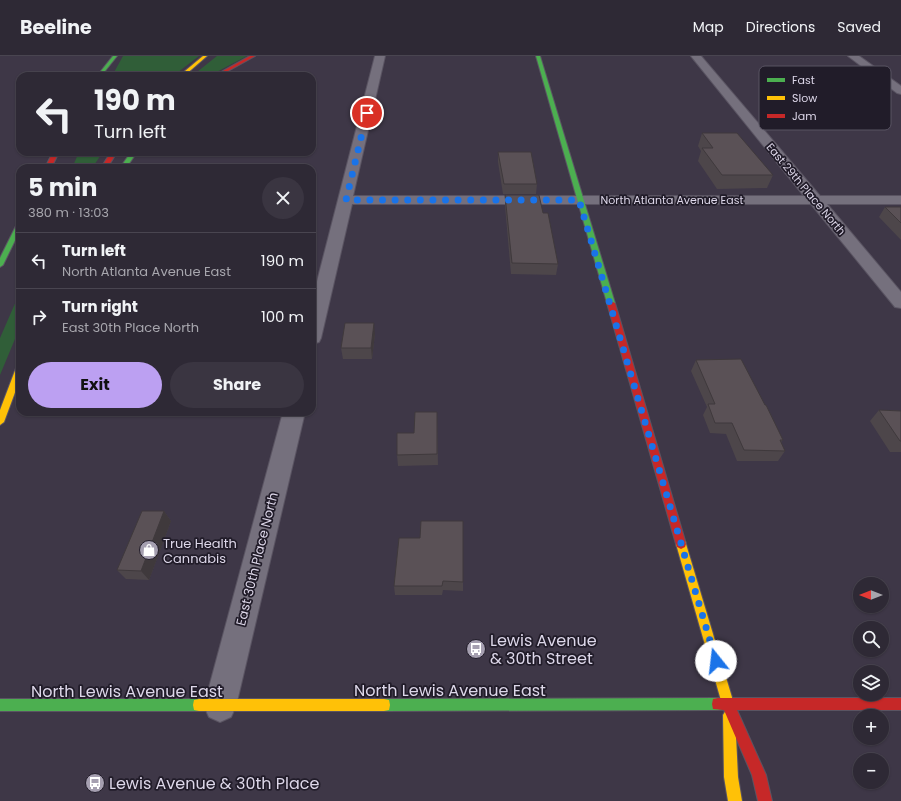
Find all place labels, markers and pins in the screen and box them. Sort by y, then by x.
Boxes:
pin [350,96,384,130]
place label: True Health Cannabis [163,534,237,568]
shop icon: True Health Cannabis [138,539,160,561]
place label: Lewis Avenue & 30th Street [490,629,597,670]
bus stop icon: Lewis Avenue & 30th Street [465,638,487,660]
bus stop icon: Lewis Avenue & 30th Place [84,772,106,794]
place label: Lewis Avenue & 30th Place [109,772,319,795]

